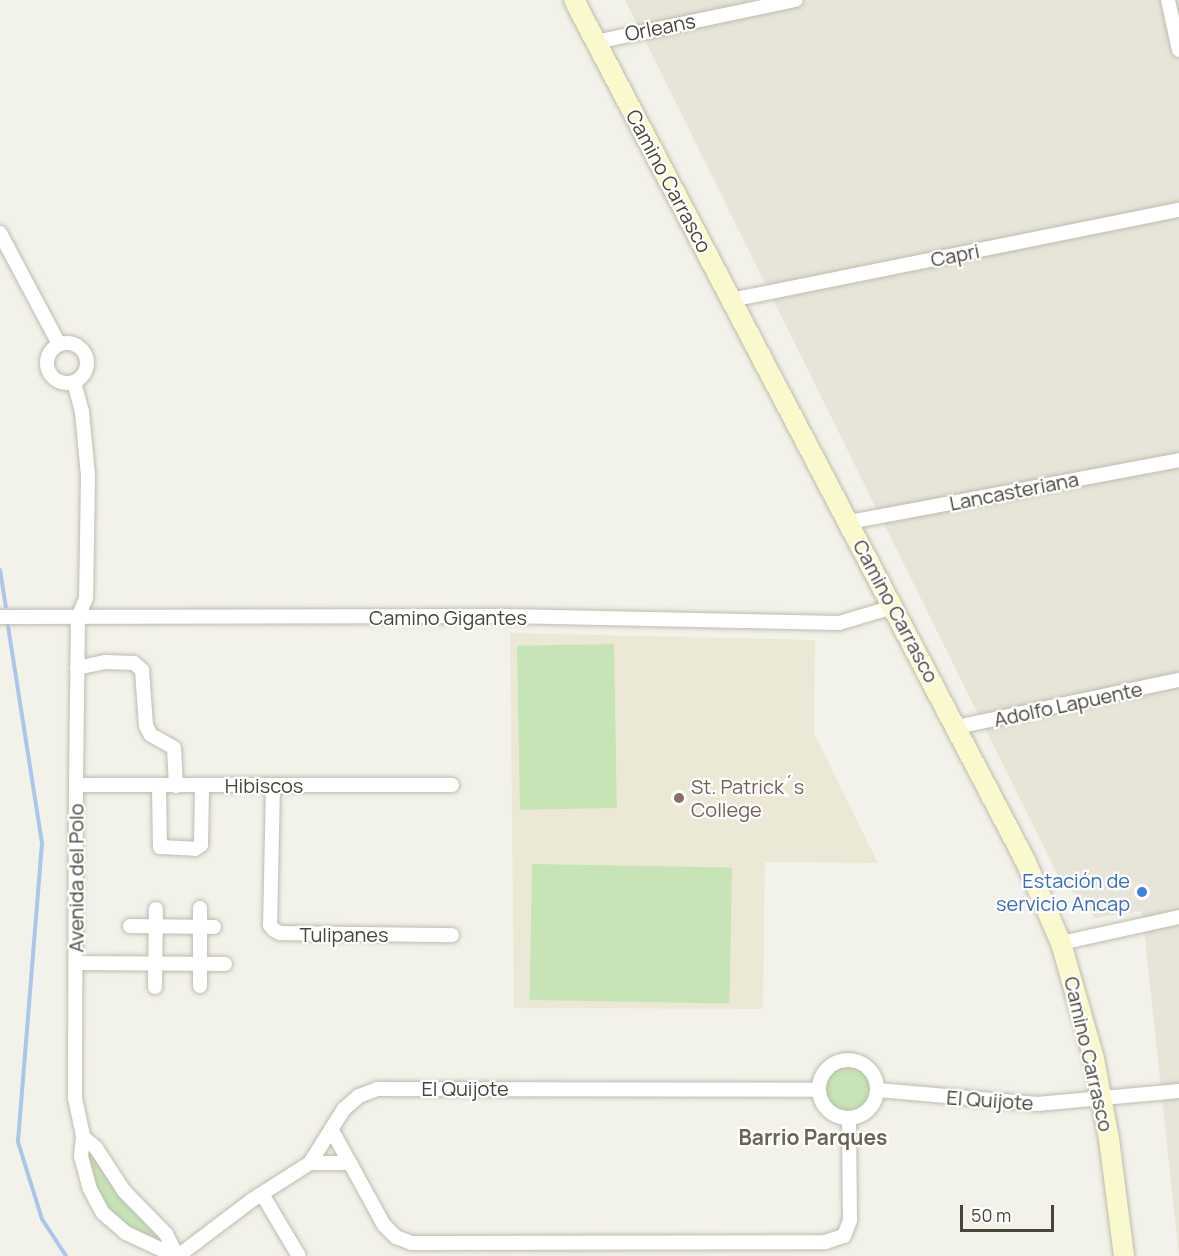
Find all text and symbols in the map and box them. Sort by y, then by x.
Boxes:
street label: Orleans [623,8,697,46]
street label: Camino Carrasco [621,105,717,257]
street label: Capri [929,239,981,271]
street label: Lancasteriana [947,467,1081,515]
street label: Camino Carrasco [848,535,944,687]
street label: Camino Gigantes [369,605,527,629]
street label: Adolfo Lapuente [992,677,1144,731]
street label: Hibiscos [225,773,303,797]
place label: St. Patrick´s College [691,774,804,821]
marker: St. Patrick´s College [672,791,686,805]
street label: Avenida del Polo [64,803,88,953]
place label: Estación de servicio Ancap [996,868,1130,915]
marker: Estación de servicio Ancap [1135,885,1149,899]
street label: Tulipanes [299,922,389,946]
street label: Camino Carrasco [1059,974,1119,1134]
street label: El Quijote [421,1076,509,1100]
street label: El Quijote [946,1085,1034,1115]
district label: Barrio Parques [739,1124,887,1150]
scale bar [963,1193,1058,1231]
text: 50 m [971,1203,1011,1227]

